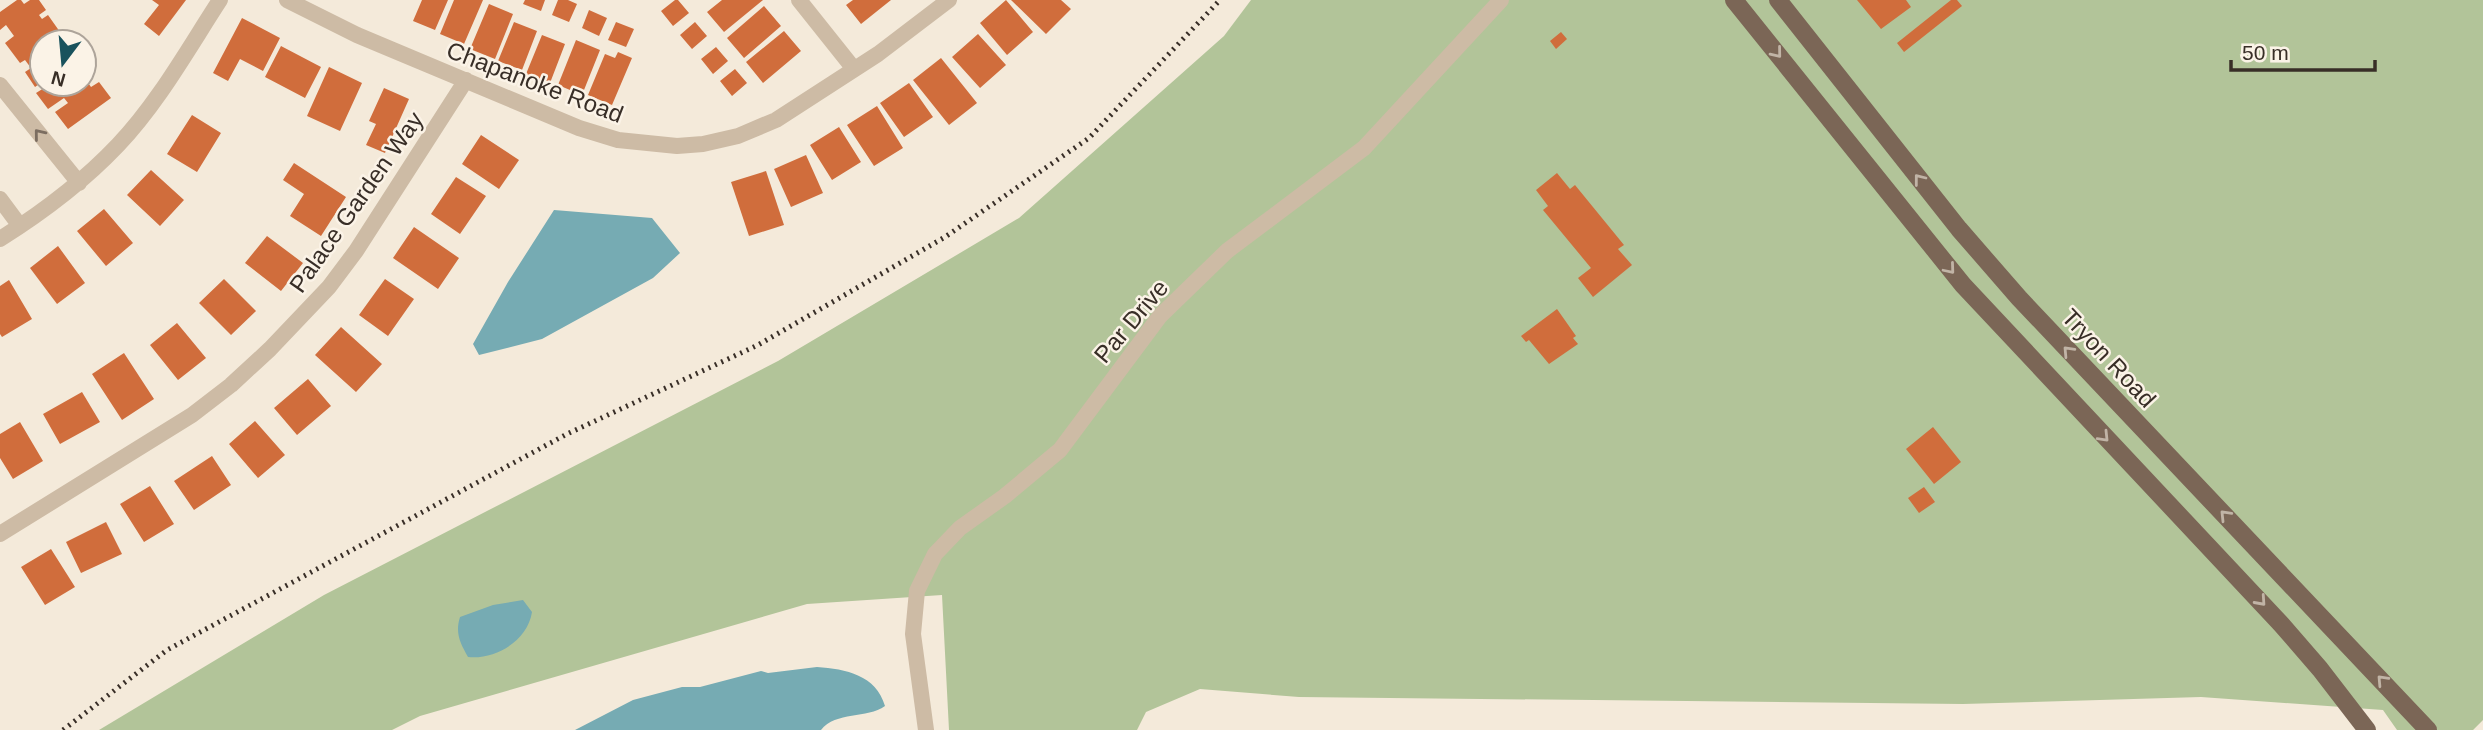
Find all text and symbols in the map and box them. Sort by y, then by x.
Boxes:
north arrow [28,28,98,98]
scale bar [2231,28,2374,72]
street label: Chapanoke Road [443,36,627,128]
text: 50 m [2242,41,2289,64]
one-way arrow [1769,46,1782,58]
text: N [49,67,68,91]
street label: Palace Garden Way [284,107,428,297]
one-way arrow [35,129,48,141]
one-way arrow [1915,174,1927,187]
one-way arrow [1942,261,1954,274]
street label: Par Drive [1089,274,1173,368]
street label: Tryon Road [2057,303,2161,413]
one-way arrow [2063,346,2076,359]
one-way arrow [2095,429,2108,442]
one-way arrow [2221,510,2234,523]
one-way arrow [2252,593,2265,606]
one-way arrow [2378,675,2391,688]

